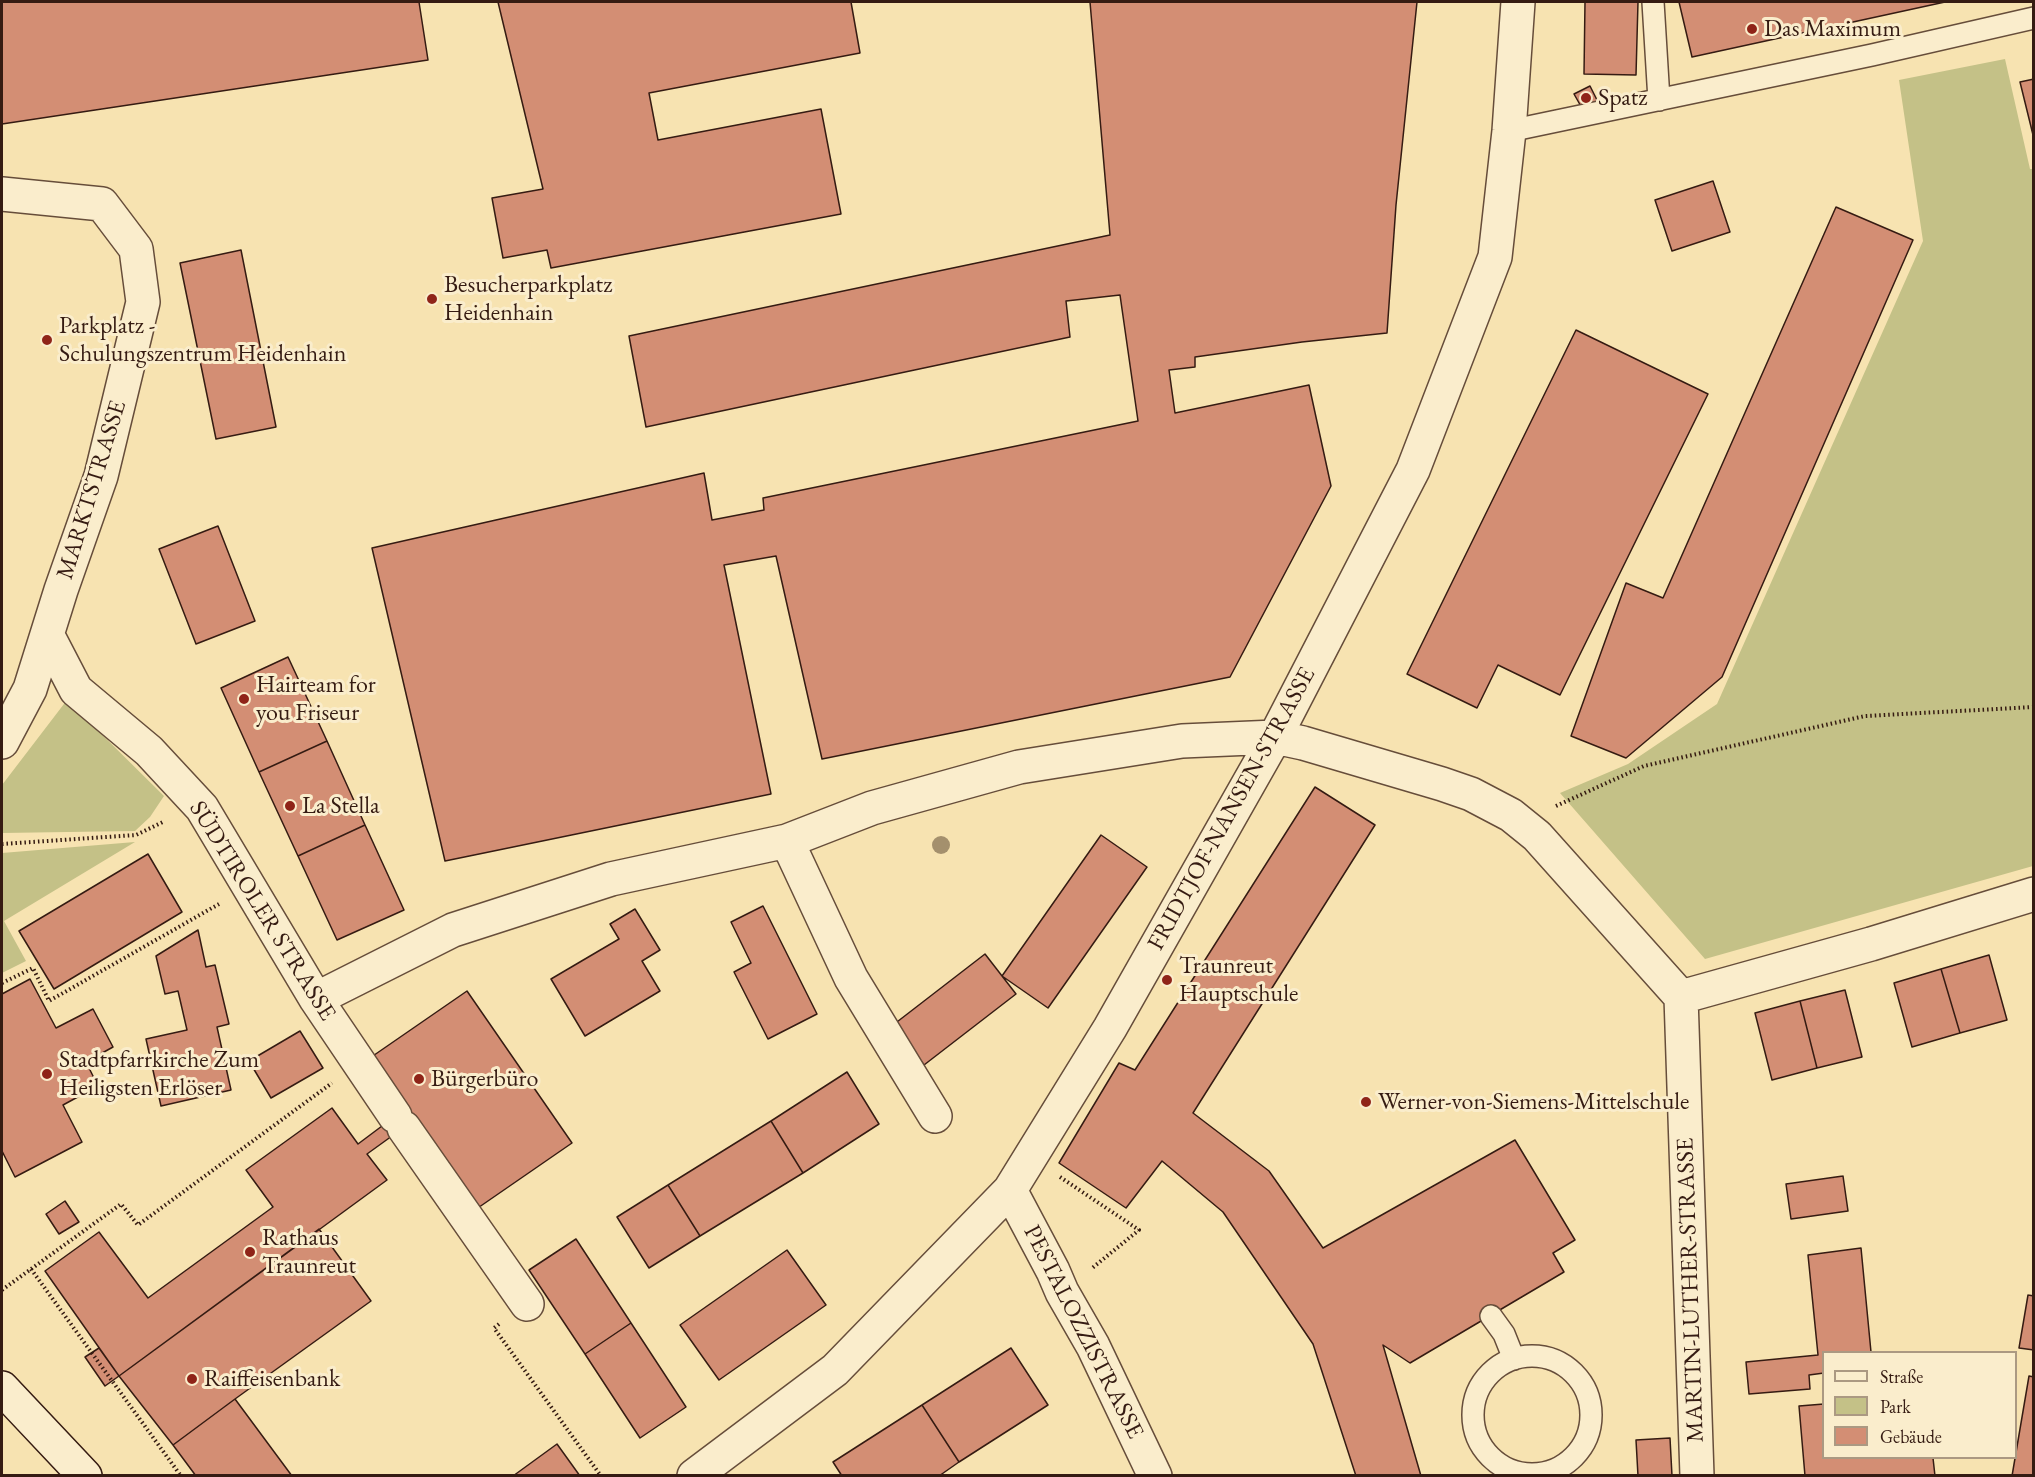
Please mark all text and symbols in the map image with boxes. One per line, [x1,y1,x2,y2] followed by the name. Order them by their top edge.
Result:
[1764,15,1901,43] place label: Das Maximum
[1745,22,1759,36] marker: Das Maximum
[1598,84,1647,112] place label: Spatz
[1579,91,1593,105] marker: Spatz
[444,271,612,327] place label: Besucherparkplatz Heidenhain
[425,292,439,306] marker: Besucherparkplatz Heidenhain
[59,312,346,368] place label: Parkplatz - Schulungszentrum Heidenhain
[40,333,54,347] marker: Parkplatz - Schulungszentrum Heidenhain
[51,397,133,583] street label: MARKTSTRASSE
[1142,662,1322,956] street label: FRIDTJOF-NANSEN-STRASSE
[256,671,376,727] place label: Hairteam for you Friseur
[237,692,251,706] marker: Hairteam for you Friseur
[302,792,380,820] place label: La Stella
[183,796,341,1026] street label: SÜDTIROLER STRASSE
[283,799,297,813] marker: La Stella
[1179,952,1298,1008] place label: Traunreut Hauptschule
[1160,973,1174,987] marker: Traunreut Hauptschule
[59,1046,259,1102] place label: Stadtpfarrkirche Zum Heiligsten Erlöser
[431,1065,538,1093] place label: Bürgerbüro
[40,1067,54,1081] marker: Stadtpfarrkirche Zum Heiligsten Erlöser
[412,1072,426,1086] marker: Bürgerbüro
[1378,1088,1689,1116] place label: Werner-von-Siemens-Mittelschule
[1359,1095,1373,1109] marker: Werner-von-Siemens-Mittelschule
[1671,1137,1711,1443] street label: MARTIN-LUTHER-STRASSE
[1017,1220,1149,1444] street label: PESTALOZZISTRASSE
[262,1224,356,1280] place label: Rathaus Traunreut
[243,1245,257,1259] marker: Rathaus Traunreut
[1822,1351,2017,1459] legend
[204,1365,340,1393] place label: Raiffeisenbank
[1880,1365,1923,1388] text: Straße
[185,1372,199,1386] marker: Raiffeisenbank
[1880,1395,1911,1418] text: Park
[1880,1425,1942,1448] text: Gebäude

